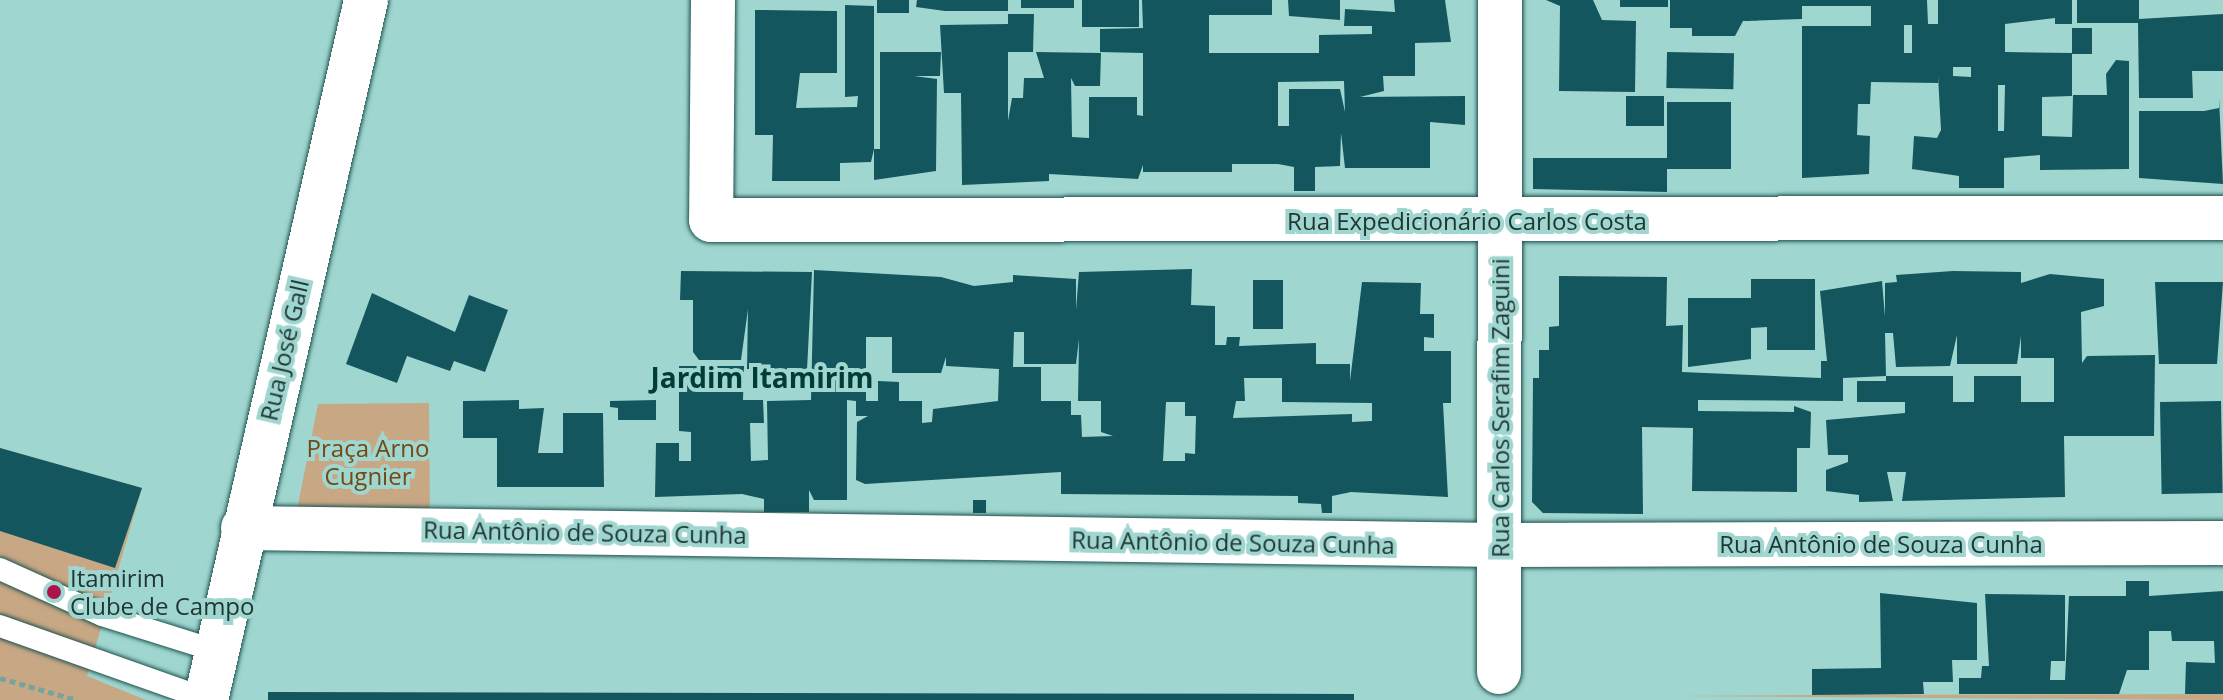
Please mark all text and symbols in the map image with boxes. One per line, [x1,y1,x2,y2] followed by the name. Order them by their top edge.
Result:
[1287,207,1647,235] street label: Rua Expedicionário Carlos Costa
[1486,258,1514,558] street label: Rua Carlos Serafim Zaguini
[254,277,314,423] street label: Rua José Gall
[650,360,874,394] district label: Jardim Itamirim
[307,434,429,490] park label: Praça Arno Cugnier
[423,515,747,549] street label: Rua Antônio de Souza Cunha
[1071,525,1395,559] street label: Rua Antônio de Souza Cunha
[1719,530,2043,558] street label: Rua Antônio de Souza Cunha
[70,564,254,620] place label: Itamirim Clube de Campo
[45,583,63,601] marker: Itamirim Clube de Campo

